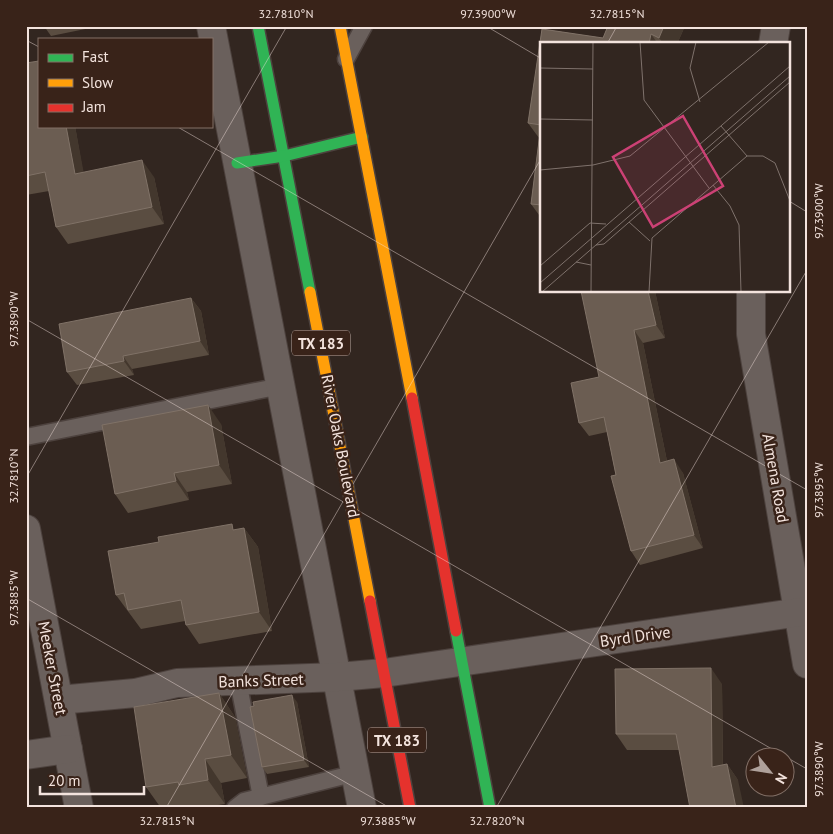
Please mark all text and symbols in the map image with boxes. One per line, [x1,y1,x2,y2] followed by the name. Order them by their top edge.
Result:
[259,6,313,21] text: 32.7810°N
[460,6,516,21] text: 97.3900°W
[590,6,644,21] text: 32.7815°N
[38,38,212,128] legend
[540,42,790,292] inset map
[82,47,109,66] text: Fast
[82,73,113,92] text: Slow
[81,97,106,116] text: Jam
[811,183,826,239] text: 97.3900°W
[6,291,21,347] text: 97.3890°W
[292,330,350,356] road number: TX 183
[317,373,365,519] street label: River Oaks Boulevard
[758,432,794,524] street label: Almena Road
[6,449,21,503] text: 32.7810°N
[811,462,826,518] text: 97.3895°W
[6,570,21,626] text: 97.3885°W
[34,620,72,717] street label: Meeker Street
[598,621,672,651] street label: Byrd Drive
[218,668,305,691] street label: Banks Street
[368,728,426,752] road number: TX 183
[811,741,826,797] text: 97.3890°W
[746,746,796,796] north arrow
[40,764,144,796] scale bar
[771,770,791,787] text: N
[48,771,81,790] text: 20 m
[140,813,194,828] text: 32.7815°N
[360,813,416,828] text: 97.3885°W
[470,813,524,828] text: 32.7820°N

